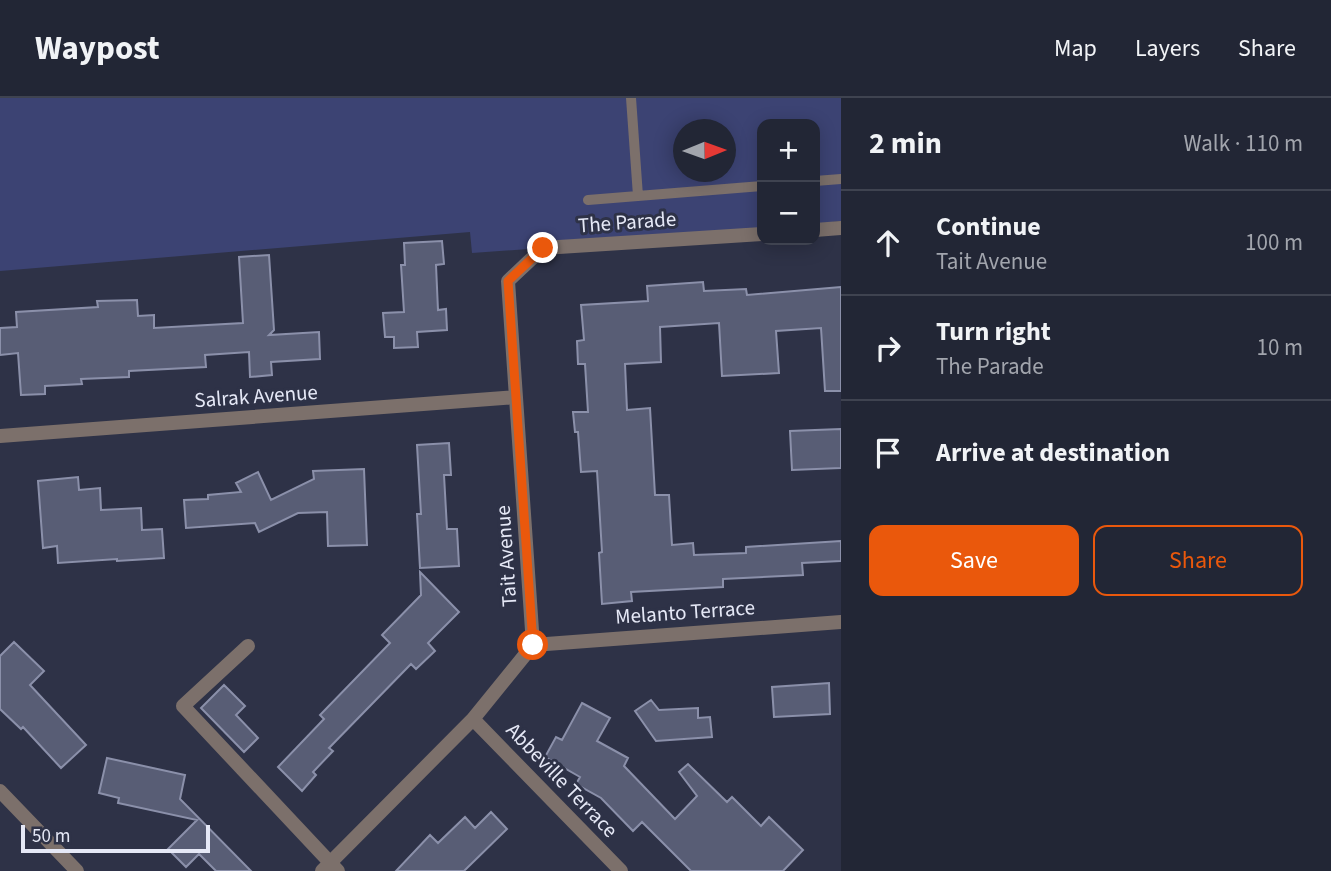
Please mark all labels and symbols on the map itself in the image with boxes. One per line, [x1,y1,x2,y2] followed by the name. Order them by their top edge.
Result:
[673,119,736,182] north arrow
[577,204,677,240] street label: The Parade
[527,232,558,263] route end
[193,377,319,415] street label: Salrak Avenue
[487,504,525,608] street label: Tait Avenue
[614,592,756,632] street label: Melanto Terrace
[517,629,548,660] route start
[499,716,625,844] street label: Abbeville Terrace
[21,822,210,854] scale bar

